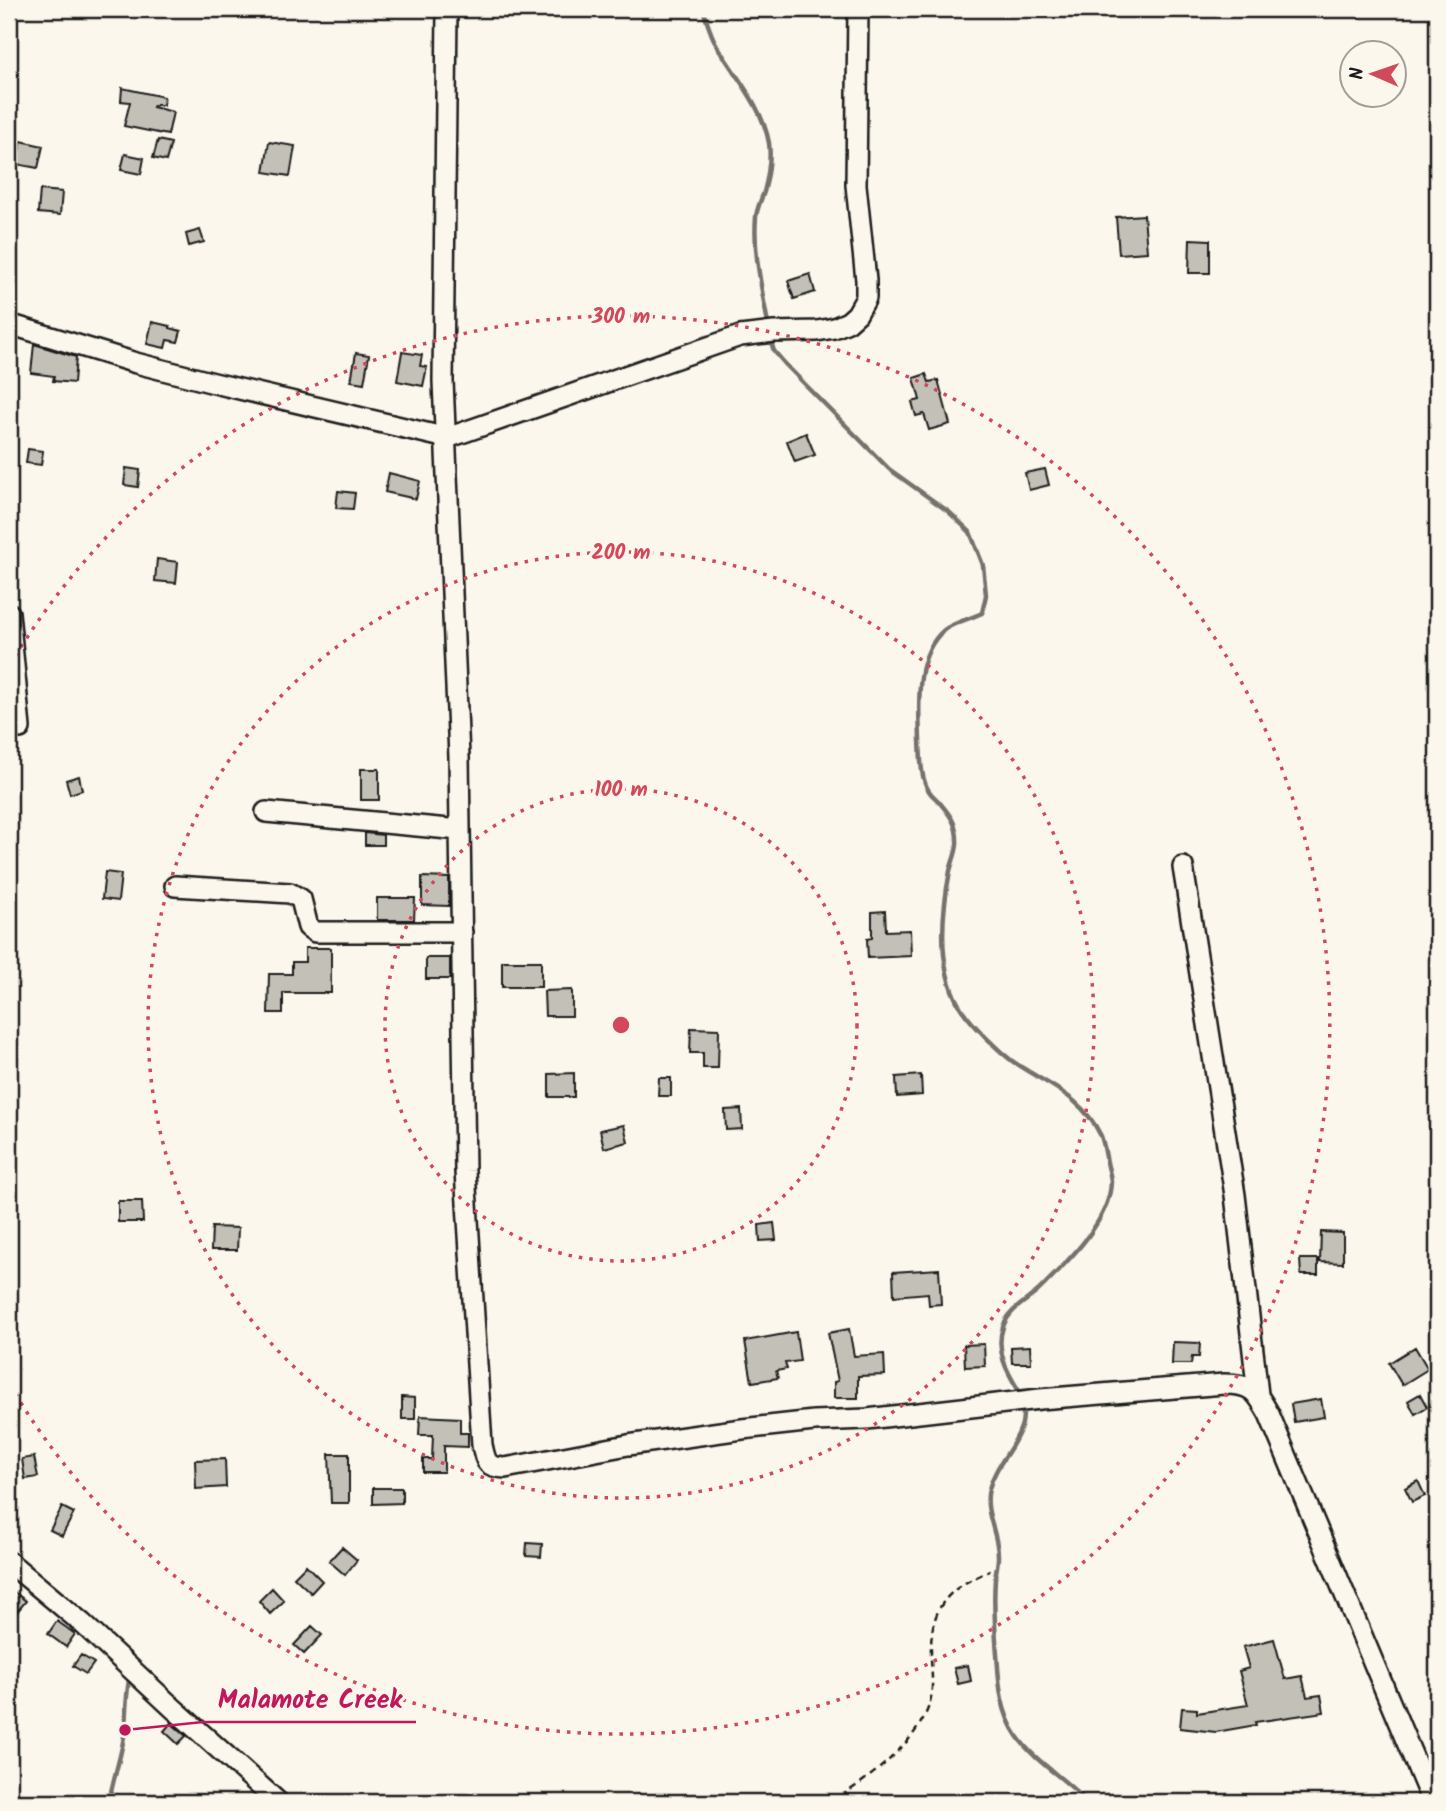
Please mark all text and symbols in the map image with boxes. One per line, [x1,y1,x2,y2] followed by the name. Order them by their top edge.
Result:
[1338,38,1408,108] north arrow
[1343,67,1373,80] text: N
[591,301,650,334] text: 300 m
[591,537,651,570] text: 200 m
[594,774,648,807] text: 100 m
[609,1013,633,1037] centre of rings
[203,1675,416,1722] callout: Malamote Creek
[218,1680,403,1722] text: Malamote Creek

